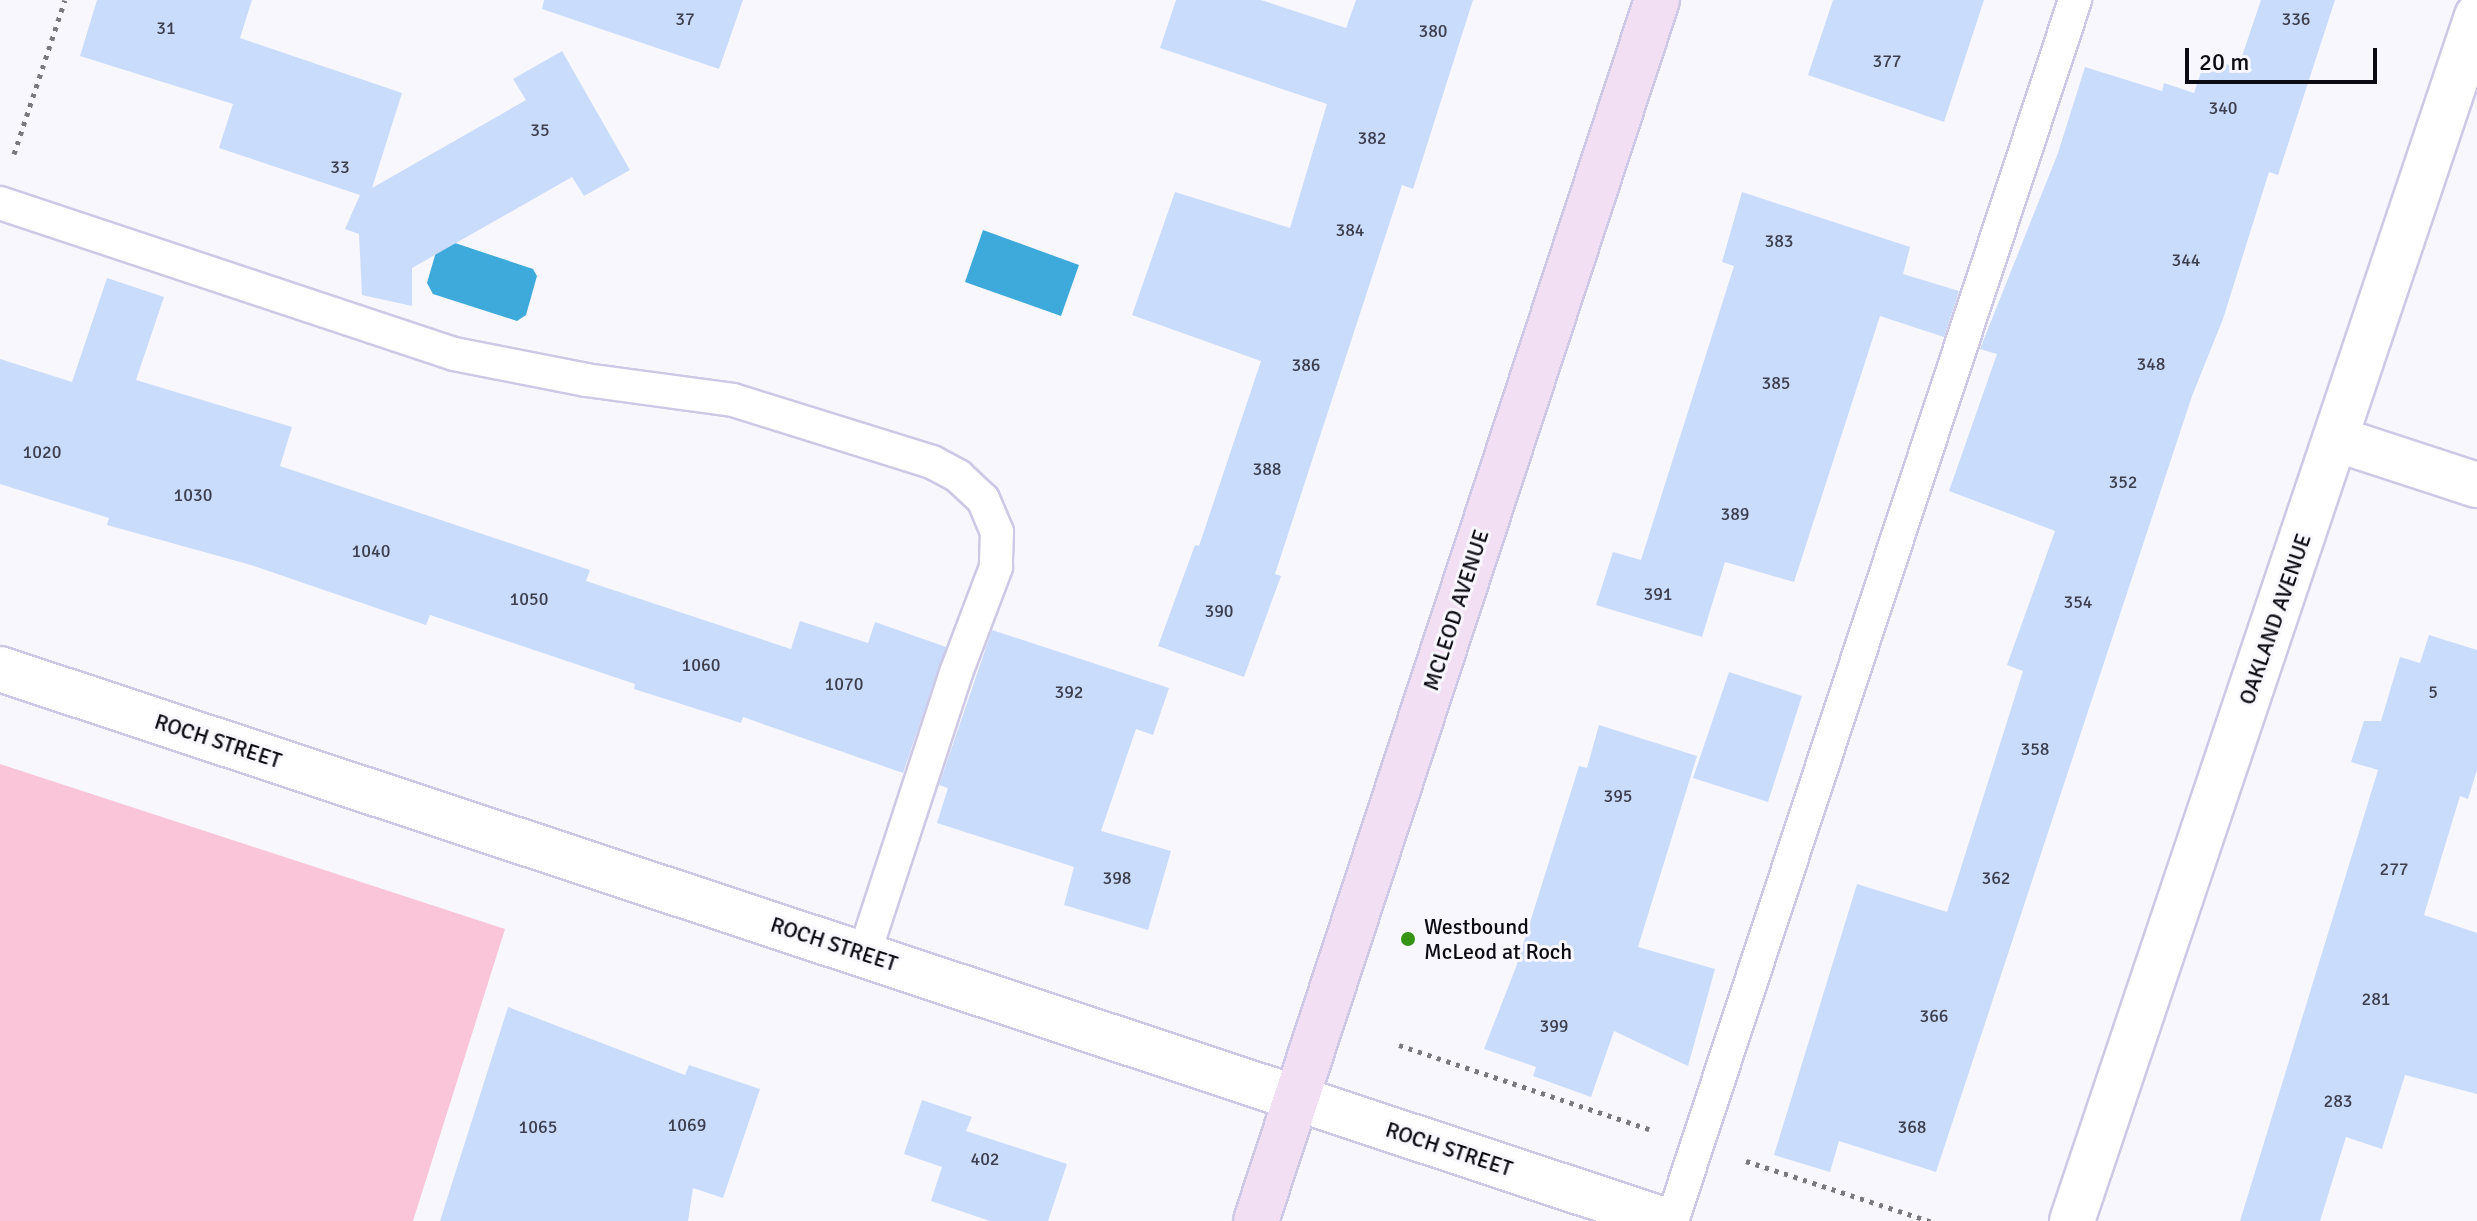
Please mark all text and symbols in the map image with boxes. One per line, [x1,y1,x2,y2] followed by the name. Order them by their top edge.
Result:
[675,8,695,30] house number: 37
[2281,8,2311,30] house number: 336
[156,17,176,39] house number: 31
[1418,20,1448,42] house number: 380
[2189,32,2381,82] scale bar
[2199,47,2249,77] text: 20 m
[1872,50,1902,72] house number: 377
[2208,97,2238,119] house number: 340
[530,119,550,141] house number: 35
[1357,127,1387,149] house number: 382
[330,156,350,178] house number: 33
[1335,219,1365,241] house number: 384
[1764,230,1794,252] house number: 383
[2171,249,2201,271] house number: 344
[2136,353,2166,375] house number: 348
[1291,354,1321,376] house number: 386
[1761,372,1791,394] house number: 385
[23,441,61,463] house number: 1020
[1252,458,1282,480] house number: 388
[2108,471,2138,493] house number: 352
[174,484,212,506] house number: 1030
[1720,503,1750,525] house number: 389
[1418,526,1494,694] street label: MCLEOD AVENUE
[2233,530,2317,708] street label: OAKLAND AVENUE
[352,540,390,562] house number: 1040
[1643,583,1673,605] house number: 391
[510,588,548,610] house number: 1050
[2063,591,2093,613] house number: 354
[1204,600,1234,622] house number: 390
[682,654,720,676] house number: 1060
[825,673,863,695] house number: 1070
[1054,681,1084,703] house number: 392
[2428,681,2438,703] house number: 5
[151,708,285,774] street label: ROCH STREET
[2020,738,2050,760] house number: 358
[1603,785,1633,807] house number: 395
[2379,858,2409,880] house number: 277
[1102,867,1132,889] house number: 398
[1981,867,2011,889] house number: 362
[767,911,901,977] street label: ROCH STREET
[1424,913,1572,964] place label: Westbound McLeod at Roch
[1399,930,1417,948] marker: Westbound McLeod at Roch
[2361,988,2391,1010] house number: 281
[1919,1005,1949,1027] house number: 366
[1539,1015,1569,1037] house number: 399
[2323,1090,2353,1112] house number: 283
[668,1114,706,1136] house number: 1069
[519,1116,557,1138] house number: 1065
[1382,1116,1516,1182] street label: ROCH STREET
[1897,1116,1927,1138] house number: 368
[970,1148,1000,1170] house number: 402

